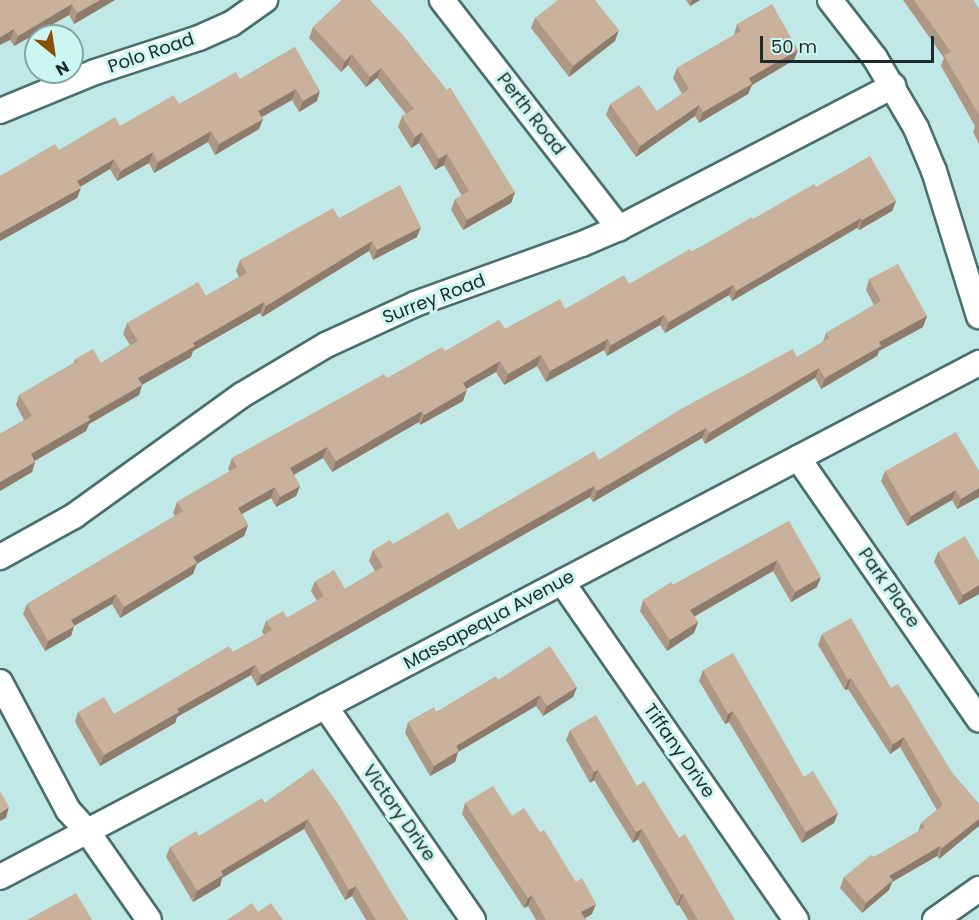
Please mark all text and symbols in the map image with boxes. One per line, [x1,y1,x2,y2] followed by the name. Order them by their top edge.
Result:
[24,24,84,84] north arrow
[763,24,937,62] scale bar
[105,28,197,78] street label: Polo Road
[771,34,817,59] text: 50 m
[51,55,73,81] text: N
[492,69,570,159] street label: Perth Road
[380,269,488,329] street label: Surrey Road
[854,544,924,632] street label: Park Place
[400,566,578,674] street label: Massapequa Avenue
[639,700,719,802] street label: Tiffany Drive
[358,761,440,865] street label: Victory Drive

